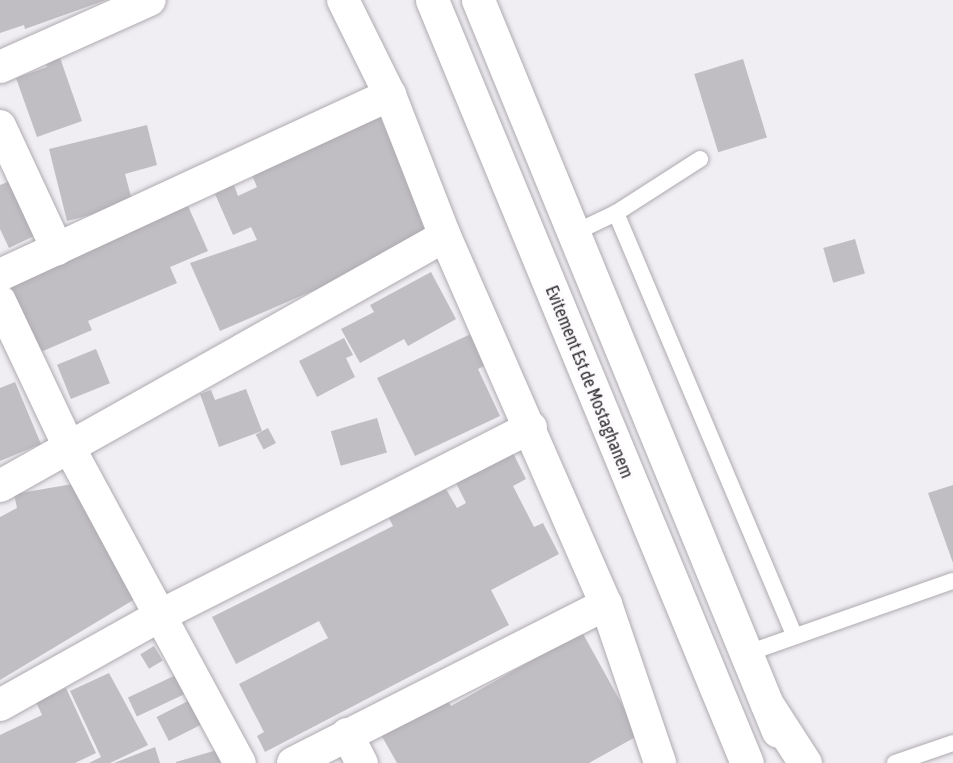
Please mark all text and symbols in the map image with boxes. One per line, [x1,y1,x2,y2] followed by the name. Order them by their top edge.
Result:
[540,283,638,481] street label: Evitement Est de Mostaghanem

